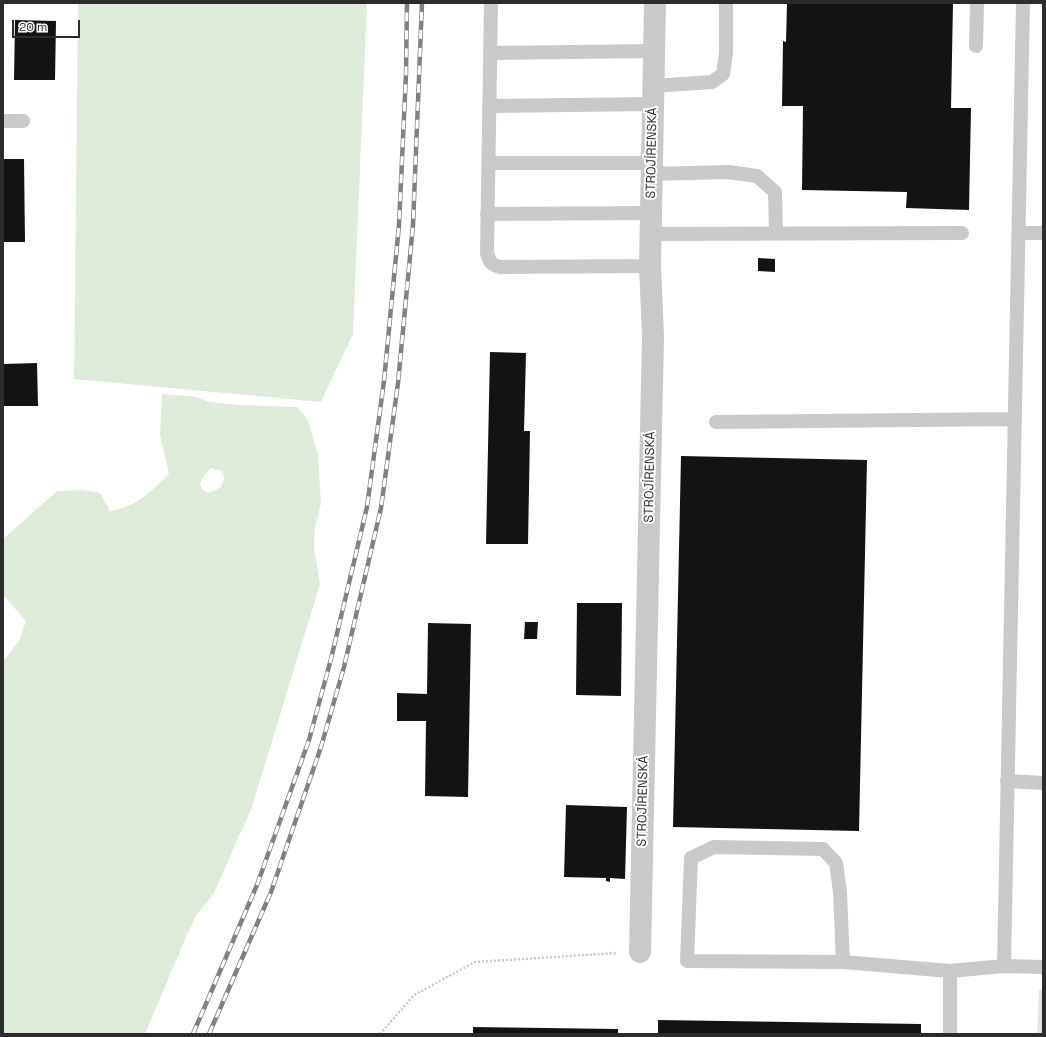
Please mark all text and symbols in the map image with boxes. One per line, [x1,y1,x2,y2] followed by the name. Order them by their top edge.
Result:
[14,12,82,38] scale bar
[19,19,47,35] text: 20 m
[643,107,661,199] street label: STROJÍRENSKÁ
[641,431,659,523] street label: STROJÍRENSKÁ
[634,755,652,847] street label: STROJÍRENSKÁ

